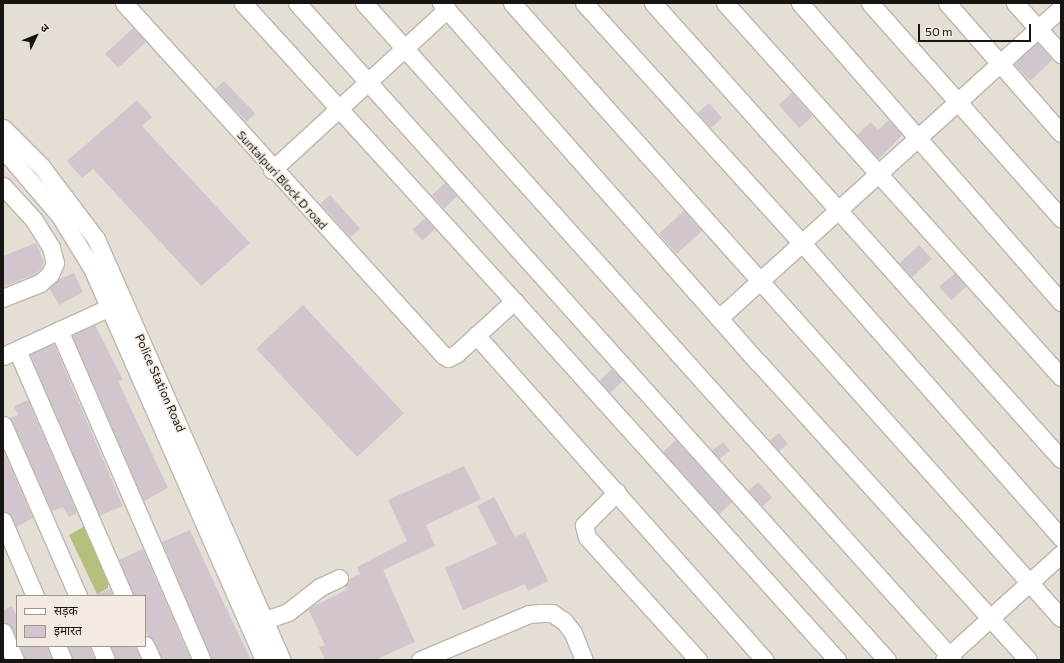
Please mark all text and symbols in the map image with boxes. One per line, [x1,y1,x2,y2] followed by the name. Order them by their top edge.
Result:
[16,16,56,56] north arrow
[920,16,1033,42] scale bar
[38,21,52,34] text: उ
[925,24,953,38] text: 50 m
[234,128,330,232] street label: Suntalpuri Block D road
[132,332,188,434] street label: Police Station Road
[16,595,146,647] legend
[54,603,78,617] text: सड़क
[54,623,82,637] text: इमारत

